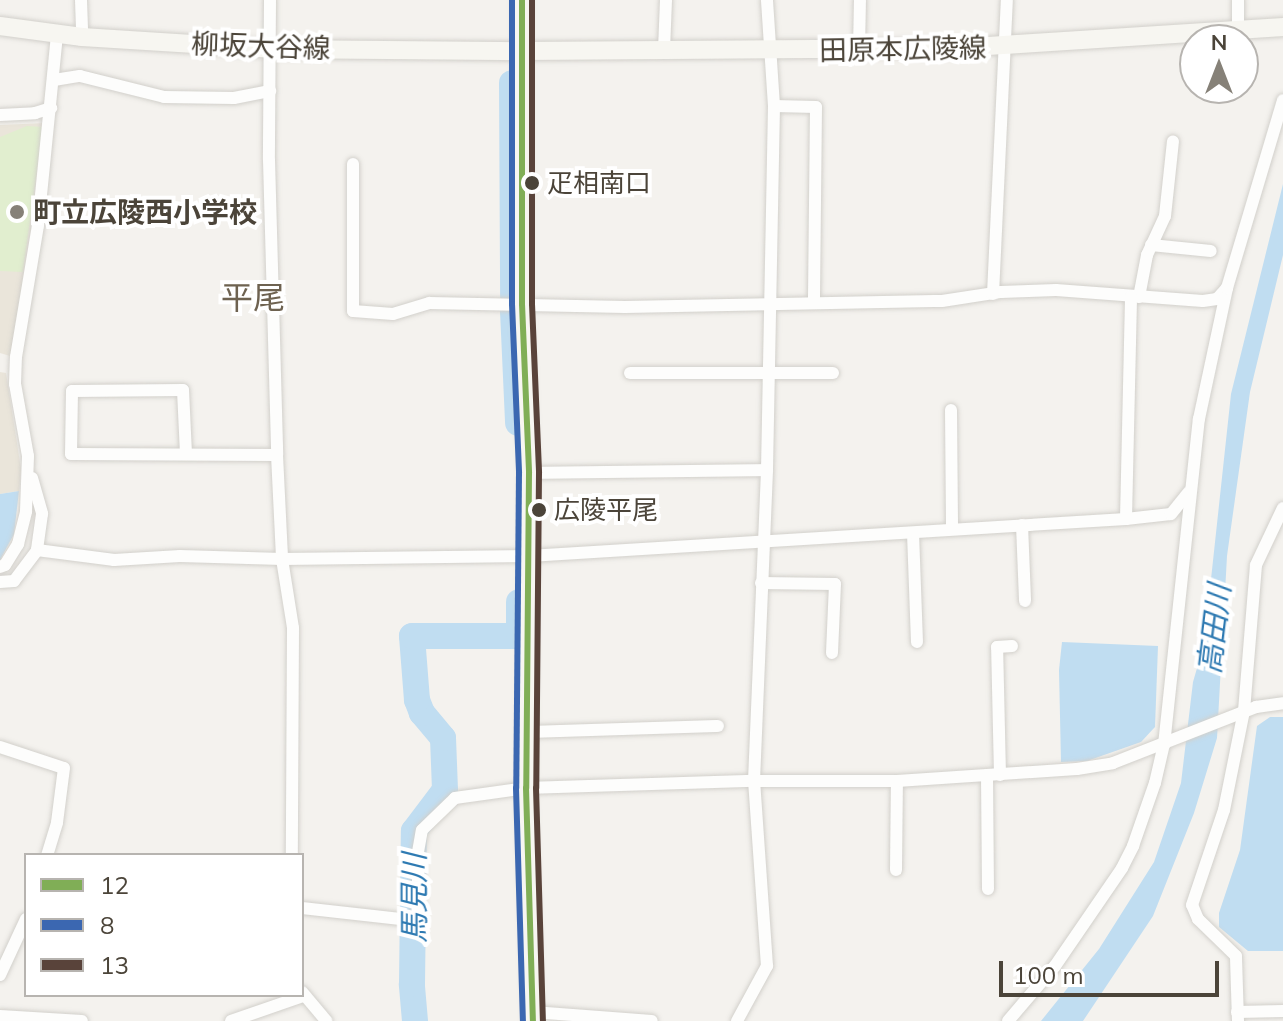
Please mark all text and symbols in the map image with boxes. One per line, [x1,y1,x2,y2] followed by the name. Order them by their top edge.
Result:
[1179,24,1259,104] north arrow
[190,27,332,65] street label: 柳坂大谷線
[1211,28,1227,56] text: N
[819,31,987,67] street label: 田原本広陵線
[547,167,651,199] place label: 疋相南口
[524,175,540,191] marker: 疋相南口
[33,195,257,229] place label: 町立広陵西小学校
[8,203,26,221] marker: 町立広陵西小学校
[221,278,285,316] district label: 平尾
[554,494,658,526] place label: 広陵平尾
[531,502,547,518] marker: 広陵平尾
[1191,582,1237,676] water label: 高田川
[24,853,304,997] legend
[396,853,432,943] water label: 馬見川
[100,870,129,900] text: 12
[100,910,114,940] text: 8
[1003,945,1223,995] scale bar
[100,950,129,980] text: 13
[1013,960,1084,990] text: 100 m

